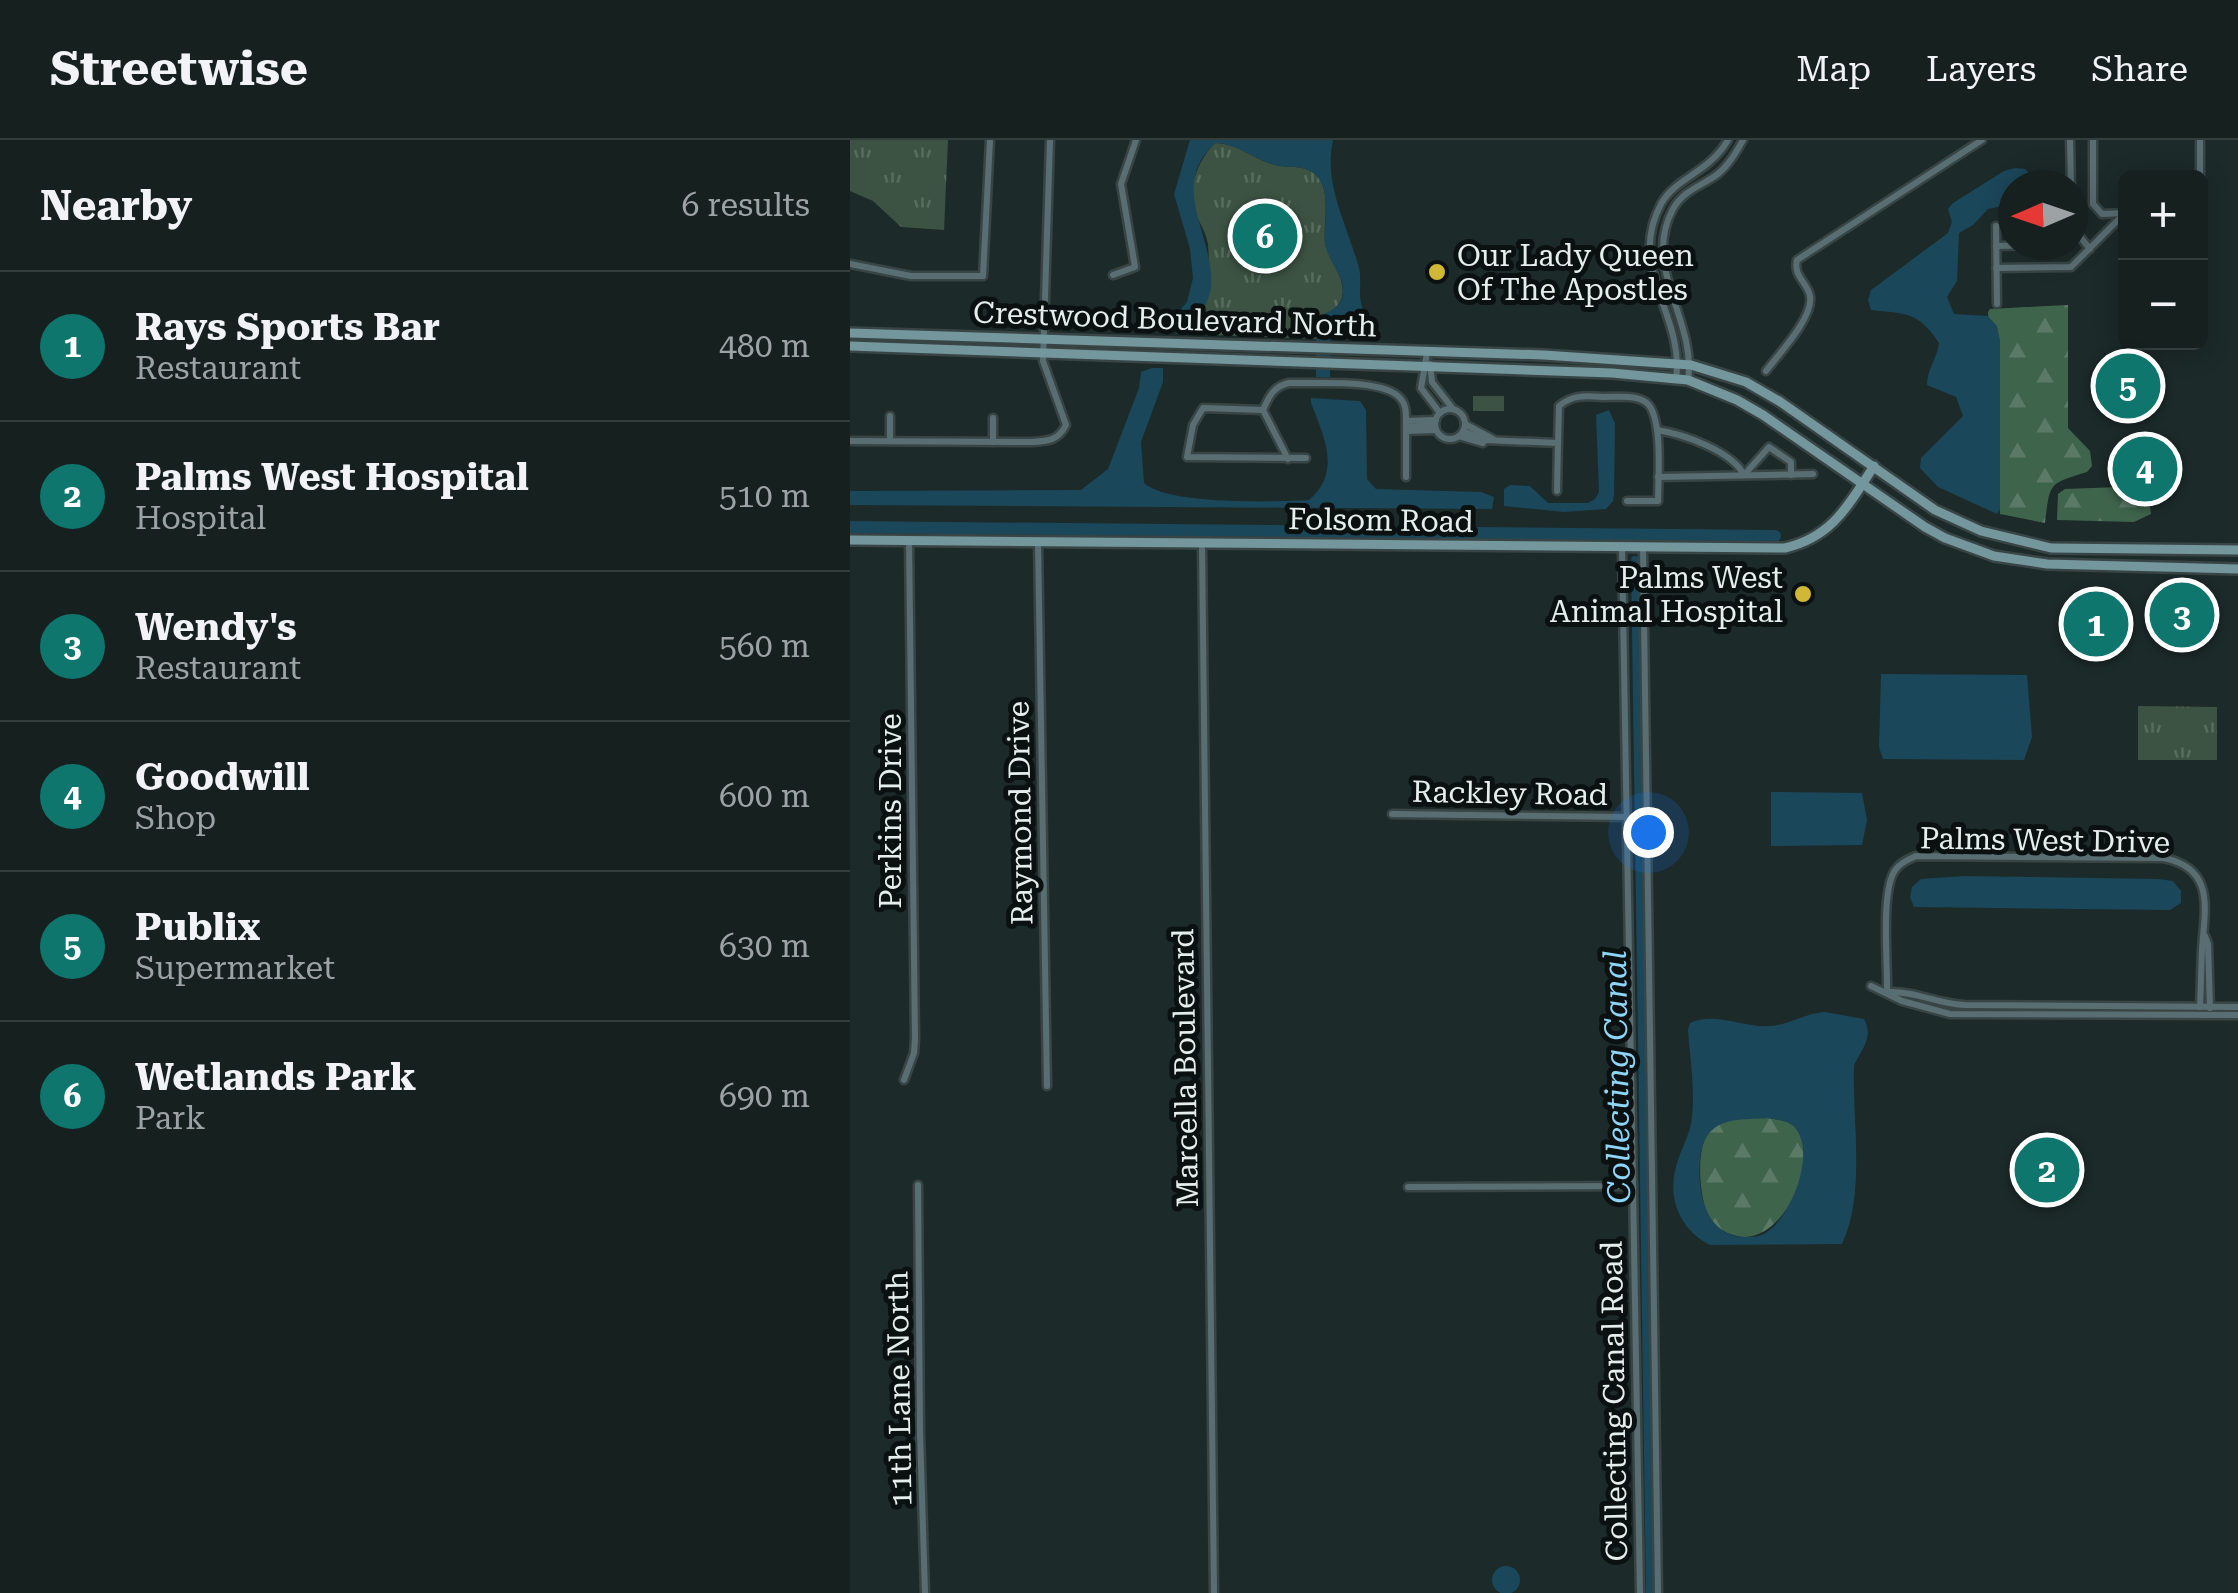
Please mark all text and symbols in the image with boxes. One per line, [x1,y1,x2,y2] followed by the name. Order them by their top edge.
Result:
[50,41,308,97] text: Streetwise
[1796,49,1871,90] text: Map
[1926,49,2036,90] text: Layers
[2091,49,2188,90] text: Share
[1998,170,2088,260] north arrow
[2118,170,2208,350] map controls
[2118,170,2208,260] button: +
[40,181,192,230] text: Nearby
[682,186,810,224] text: 6 results
[1232,198,1298,274] pin: 6
[1457,238,1694,307] place label: Our Lady Queen Of The Apostles
[2118,260,2208,350] button: −
[1426,261,1448,283] marker: Our Lady Queen Of The Apostles
[973,294,1377,344] street label: Crestwood Boulevard North
[135,305,440,349] text: Rays Sports Bar
[64,327,81,365] text: 1
[719,327,810,365] text: 480 m
[2096,348,2160,424] pin: 5
[135,349,301,387] text: Restaurant
[2112,432,2178,506] pin: 4
[135,455,529,499] text: Palms West Hospital
[64,477,81,515] text: 2
[719,477,810,515] text: 510 m
[135,499,266,537] text: Hospital
[1288,501,1474,539] street label: Folsom Road
[1550,560,1783,629] place label: Palms West Animal Hospital
[2150,578,2214,652] pin: 3
[1792,583,1814,605] marker: Palms West Animal Hospital
[2064,586,2128,662] pin: 1
[135,605,297,649] text: Wendy's
[64,627,81,665] text: 3
[719,627,810,665] text: 560 m
[135,649,301,687] text: Restaurant
[1001,701,1039,925] street label: Raymond Drive
[873,713,908,909] street label: Perkins Drive
[135,755,310,799] text: Goodwill
[1412,774,1608,812] street label: Rackley Road
[64,777,81,815] text: 4
[719,777,810,815] text: 600 m
[135,799,216,837] text: Shop
[1623,807,1674,858] your location
[1920,820,2170,860] street label: Palms West Drive
[135,905,260,949] text: Publix
[64,927,81,965] text: 5
[719,927,810,965] text: 630 m
[1165,928,1205,1208] street label: Marcella Boulevard
[135,949,335,987] text: Supermarket
[1596,950,1638,1204] water label: Collecting Canal
[135,1055,416,1099] text: Wetlands Park
[64,1077,81,1115] text: 6
[719,1077,810,1115] text: 690 m
[135,1099,206,1137] text: Park
[2014,1132,2080,1208] pin: 2
[1594,1240,1634,1562] street label: Collecting Canal Road
[879,1271,919,1507] street label: 11th Lane North

